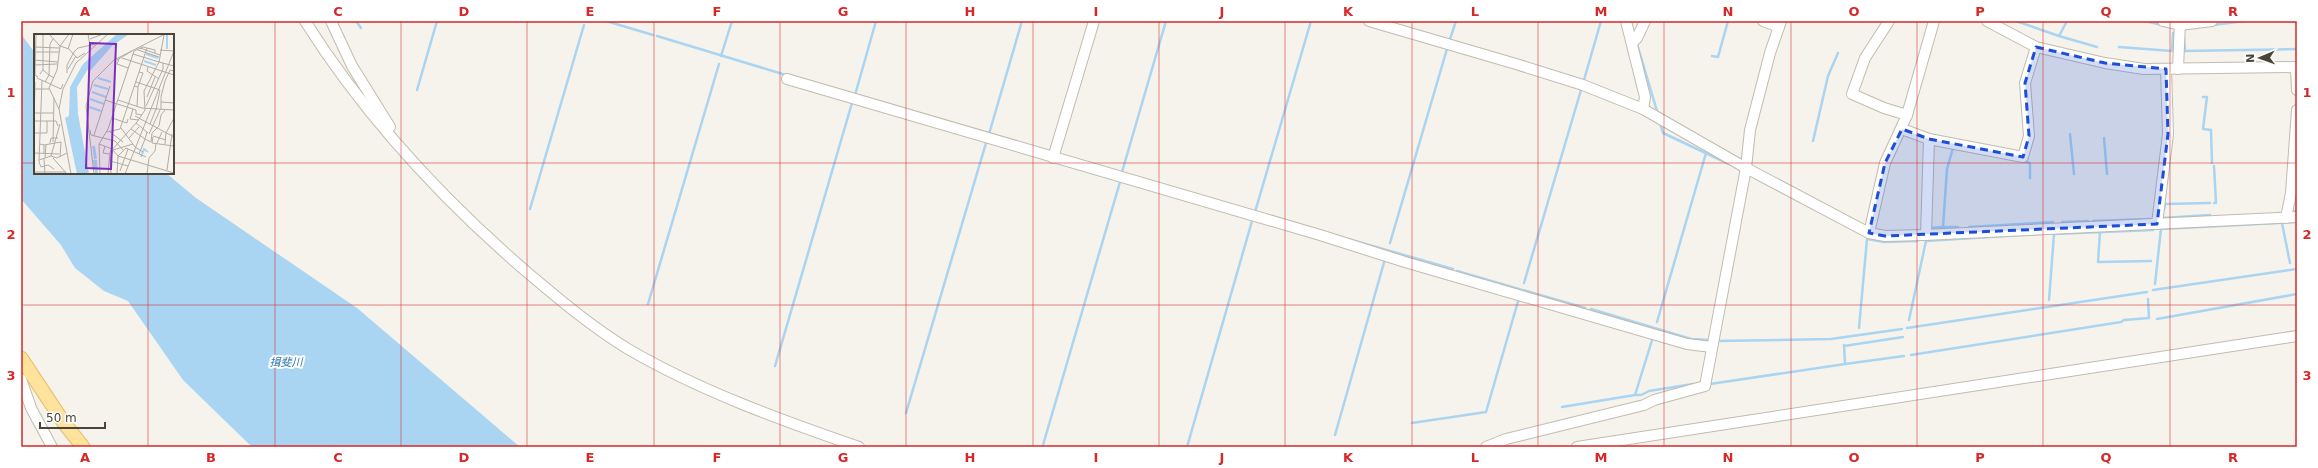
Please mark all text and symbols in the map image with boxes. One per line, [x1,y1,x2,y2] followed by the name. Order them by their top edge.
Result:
[80,4,90,19] text: A
[206,4,216,19] text: B
[333,4,343,19] text: C
[459,4,470,19] text: D
[586,4,594,19] text: E
[713,4,721,19] text: F
[838,4,848,19] text: G
[965,4,975,19] text: H
[1094,4,1098,19] text: I
[1219,4,1224,19] text: J
[1343,4,1354,19] text: K
[1471,4,1479,19] text: L
[1595,4,1607,19] text: M
[1723,4,1733,19] text: N
[1848,4,1860,19] text: O
[1975,4,1985,19] text: P
[2100,4,2112,19] text: Q
[2228,4,2238,19] text: R
[34,34,174,174] inset map
[2240,38,2280,78] north arrow
[2244,53,2257,63] text: N
[6,85,16,100] text: 1
[2302,85,2312,100] text: 1
[6,227,16,242] text: 2
[2302,227,2312,242] text: 2
[270,356,303,369] water label: 揖斐川
[6,368,16,383] text: 3
[2302,368,2312,383] text: 3
[40,404,105,430] scale bar
[46,411,77,425] text: 50 m
[80,450,90,465] text: A
[206,450,216,465] text: B
[333,450,343,465] text: C
[459,450,470,465] text: D
[586,450,594,465] text: E
[713,450,721,465] text: F
[838,450,848,465] text: G
[965,450,975,465] text: H
[1094,450,1098,465] text: I
[1219,450,1224,465] text: J
[1343,450,1354,465] text: K
[1471,450,1479,465] text: L
[1595,450,1607,465] text: M
[1723,450,1733,465] text: N
[1848,450,1860,465] text: O
[1975,450,1985,465] text: P
[2100,450,2112,465] text: Q
[2228,450,2238,465] text: R

